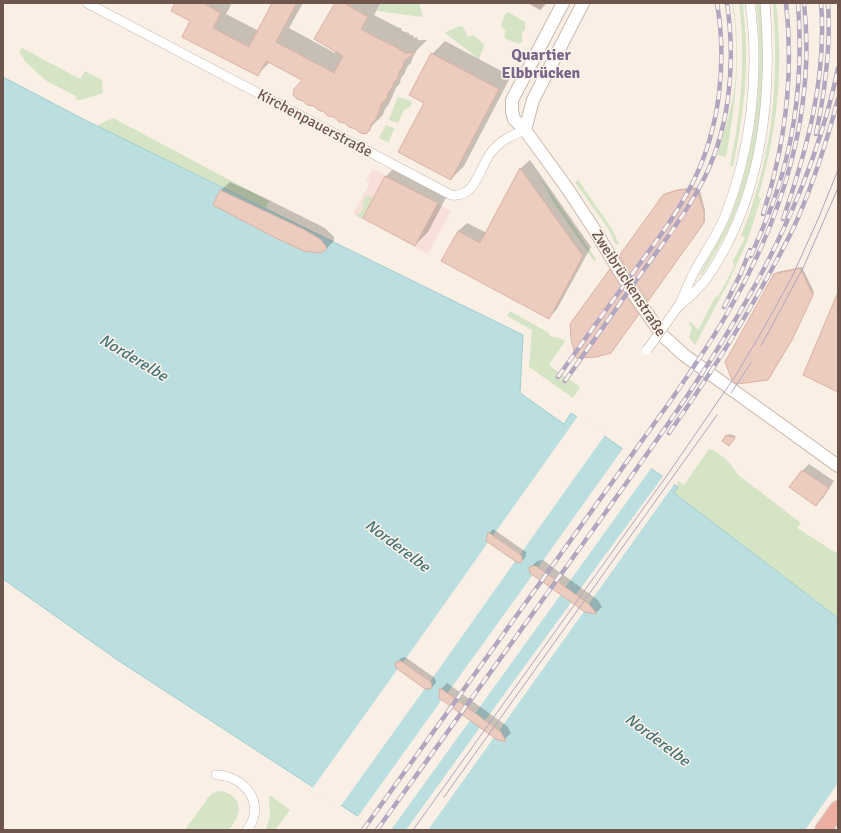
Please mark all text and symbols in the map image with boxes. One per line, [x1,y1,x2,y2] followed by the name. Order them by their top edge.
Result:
[502,45,581,83] district label: Quartier Elbbrücken
[254,85,376,161] street label: Kirchenpauerstraße
[588,226,670,340] street label: Zweibrückenstraße
[96,330,172,387] water label: Norderelbe
[361,515,435,577] water label: Norderelbe
[621,709,695,771] water label: Norderelbe

